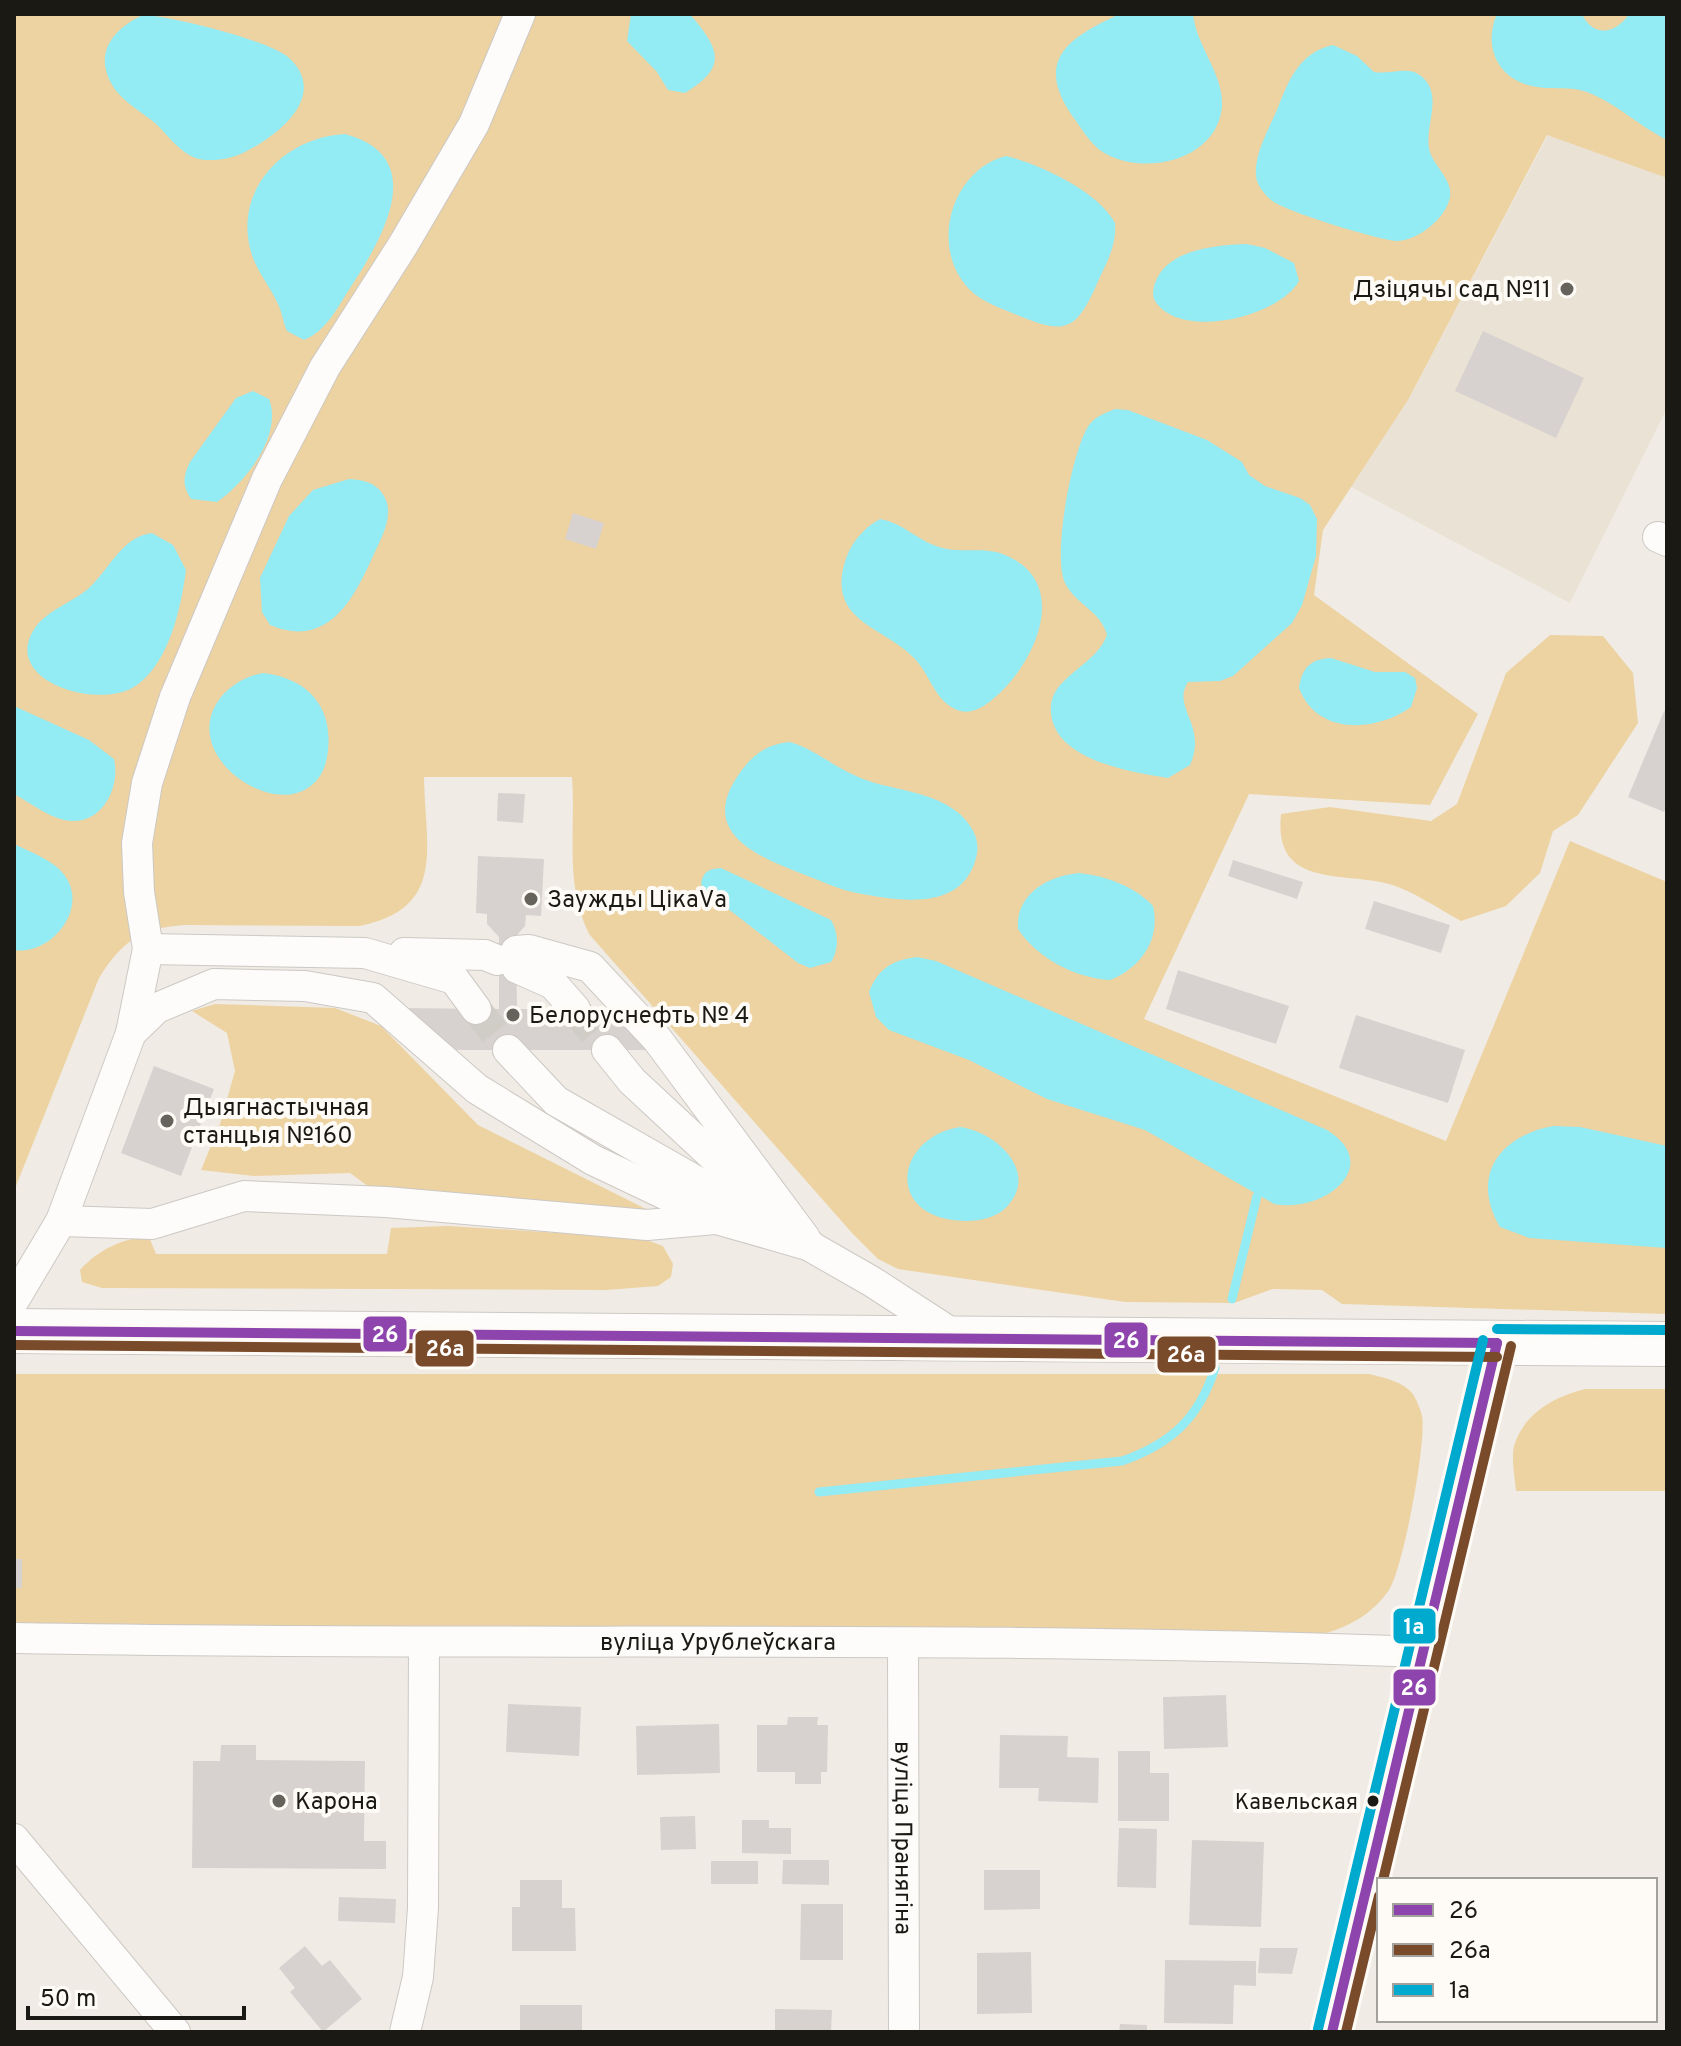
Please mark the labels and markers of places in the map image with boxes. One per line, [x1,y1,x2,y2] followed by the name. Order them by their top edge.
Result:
[1353,276,1551,306] place label: Дзіцячы сад №11
[1558,280,1576,298] marker: Дзіцячы сад №11
[547,886,727,916] place label: Заужды ЦікаVа
[522,890,540,908] marker: Заужды ЦікаVа
[529,1002,749,1032] place label: Белоруснефть № 4
[504,1006,522,1024] marker: Белоруснефть № 4
[183,1094,369,1152] place label: Дыягнастычная станцыя №160
[158,1112,176,1130] marker: Дыягнастычная станцыя №160
[295,1788,378,1818] place label: Карона
[1235,1790,1358,1817] place label: Кавельская
[270,1792,288,1810] marker: Карона
[1365,1793,1381,1809] marker: Кавельская

